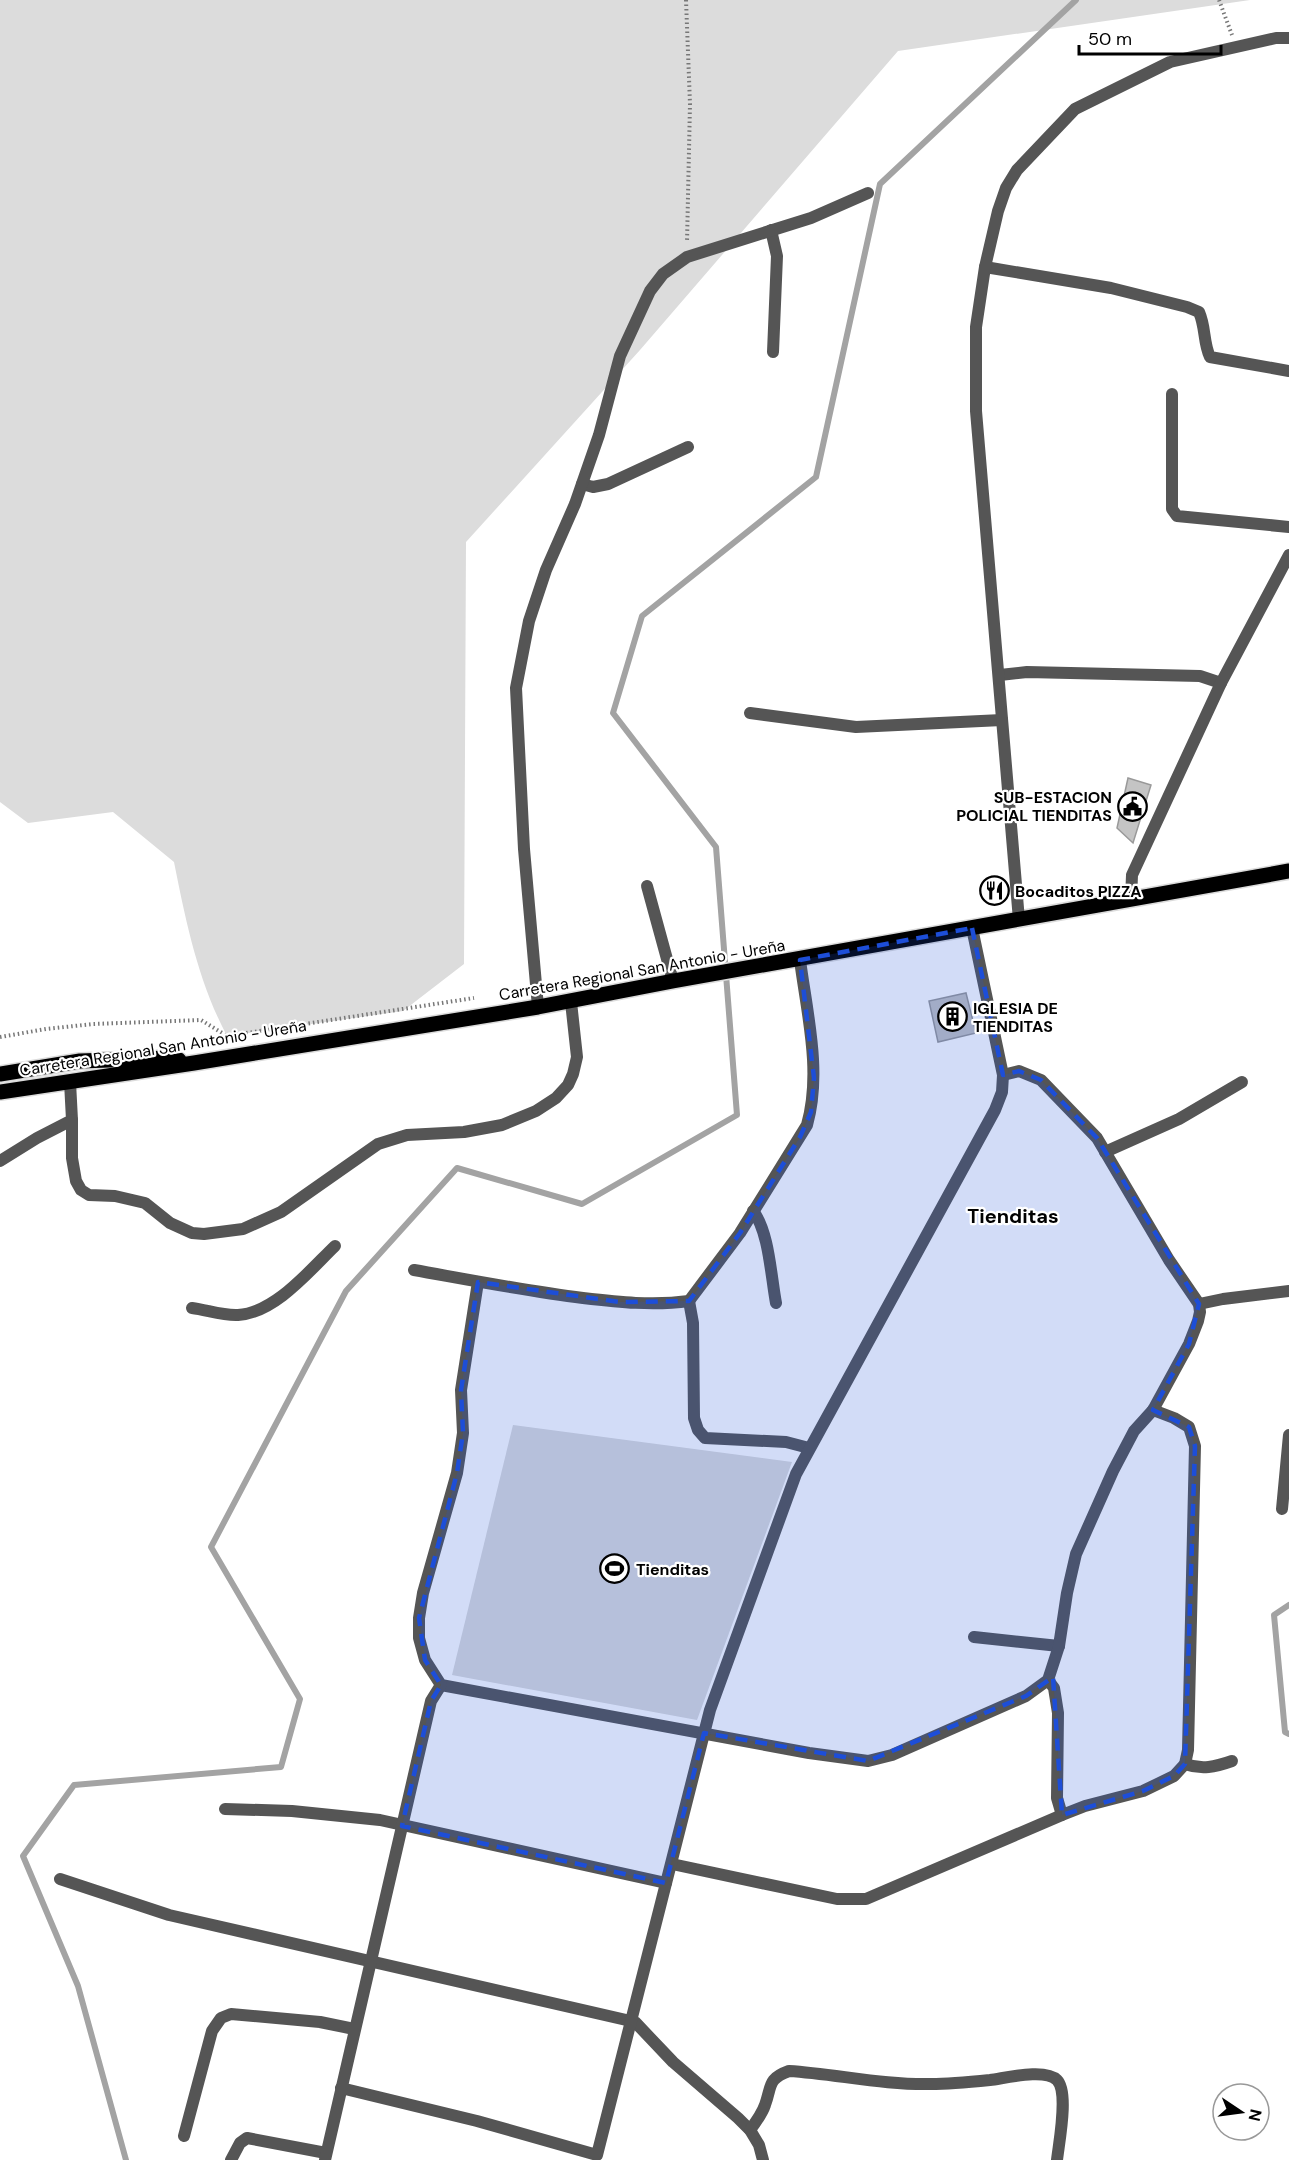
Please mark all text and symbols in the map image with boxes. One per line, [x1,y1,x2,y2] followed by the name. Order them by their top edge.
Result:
[1079,18,1222,56] scale bar
[1088,27,1132,51] text: 50 m
[956,787,1112,826] place label: SUB-ESTACION POLICIAL TIENDITAS
[1117,790,1149,822] public building icon: SUB-ESTACION POLICIAL TIENDITAS
[978,875,1010,907] restaurant icon: Bocaditos PIZZA
[1015,881,1142,902] place label: Bocaditos PIZZA
[497,934,787,1006] street label: Carretera Regional San Antonio - Ureña
[973,998,1058,1037] place label: IGLESIA DE TIENDITAS
[936,1001,968,1033] building icon: IGLESIA DE TIENDITAS
[18,1015,308,1081] street label: Carretera Regional San Antonio - Ureña
[967,1203,1059,1229] district label: Tienditas
[599,1553,631,1585] sports icon: Tienditas
[636,1559,709,1580] place label: Tienditas
[1211,2082,1271,2142] north arrow
[1244,2107,1267,2123] text: N

